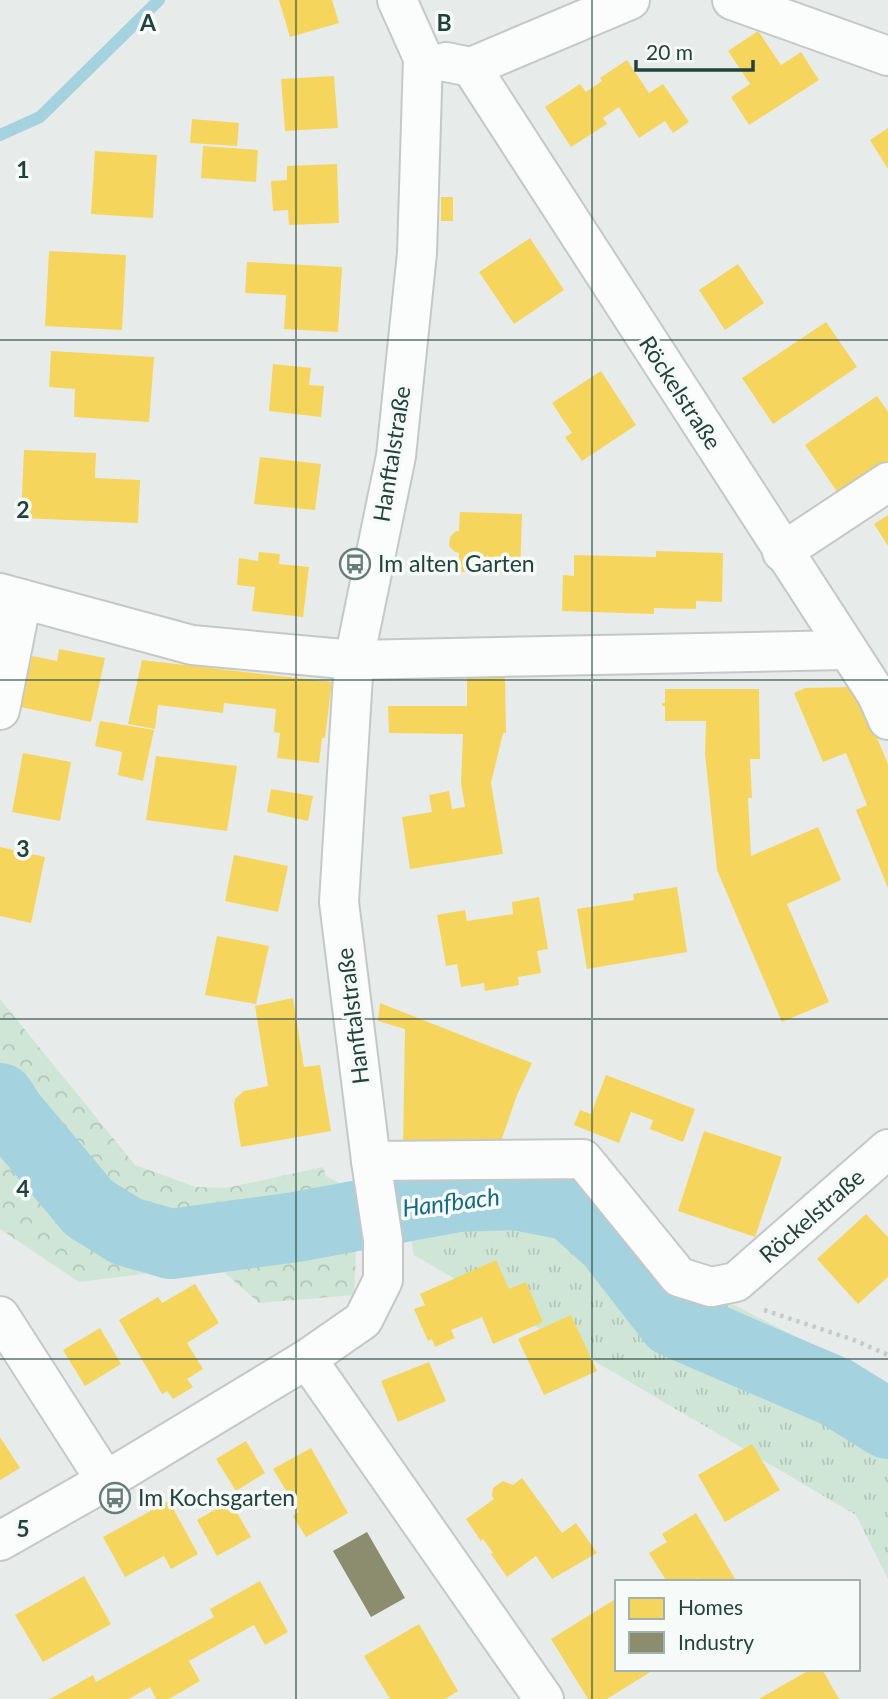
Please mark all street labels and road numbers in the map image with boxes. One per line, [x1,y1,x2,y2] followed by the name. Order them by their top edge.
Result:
[634,330,728,454] street label: Röckelstraße
[366,384,416,524] street label: Hanftalstraße
[330,946,374,1086] street label: Hanftalstraße
[753,1162,869,1268] street label: Röckelstraße

